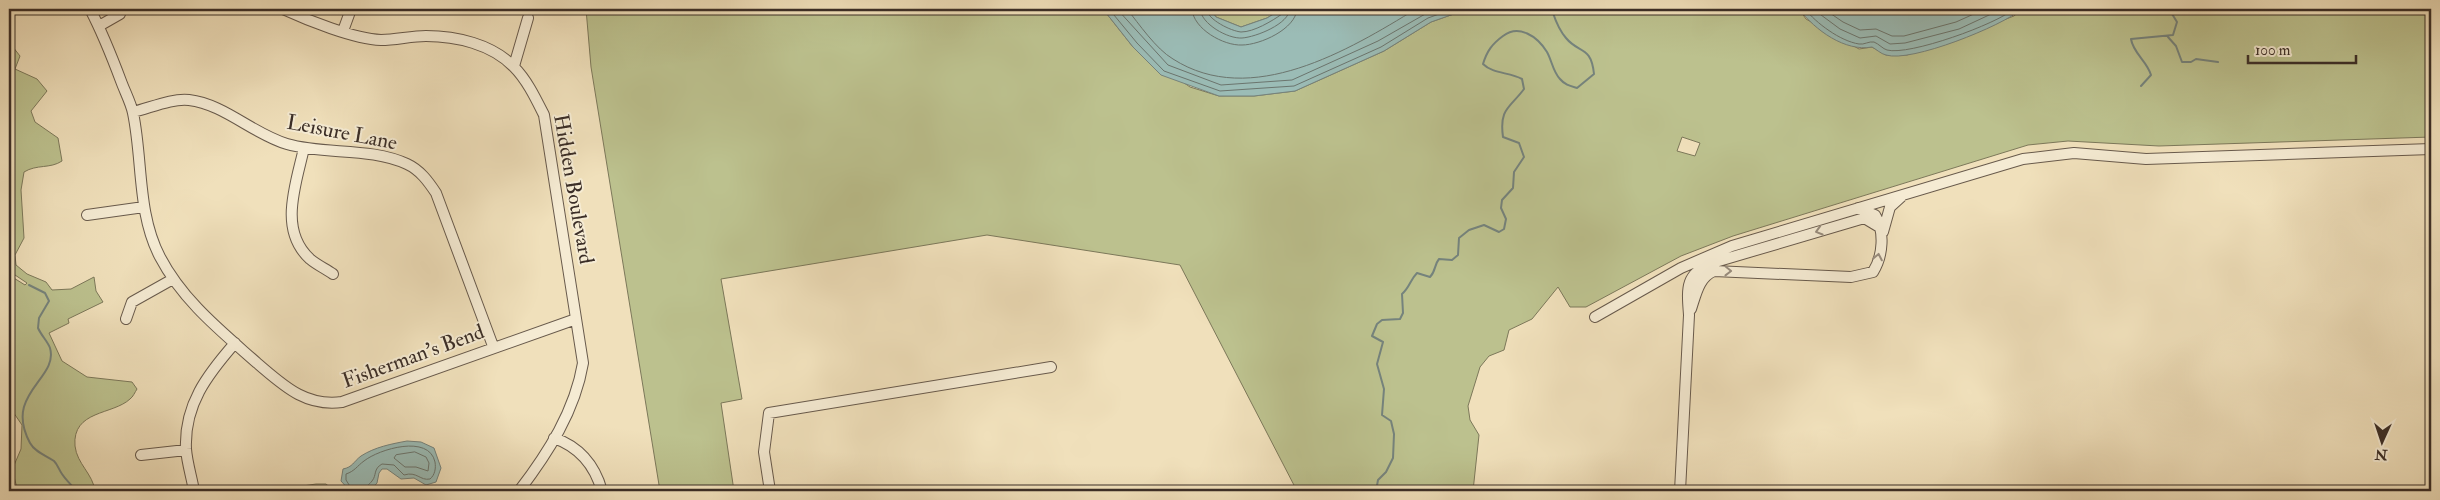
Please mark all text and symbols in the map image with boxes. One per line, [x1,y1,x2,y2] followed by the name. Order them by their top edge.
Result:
[2248,32,2355,64] scale bar
[2255,41,2291,60] text: 100 m
[284,109,400,156] street label: Leisure Lane
[547,112,600,267] street label: Hidden Boulevard
[1816,225,1824,235] one-way arrow
[1873,253,1883,262] one-way arrow
[1724,265,1732,276] one-way arrow
[338,318,489,395] street label: Fisherman's Bend
[2358,418,2408,468] north arrow
[2374,446,2389,463] text: N

